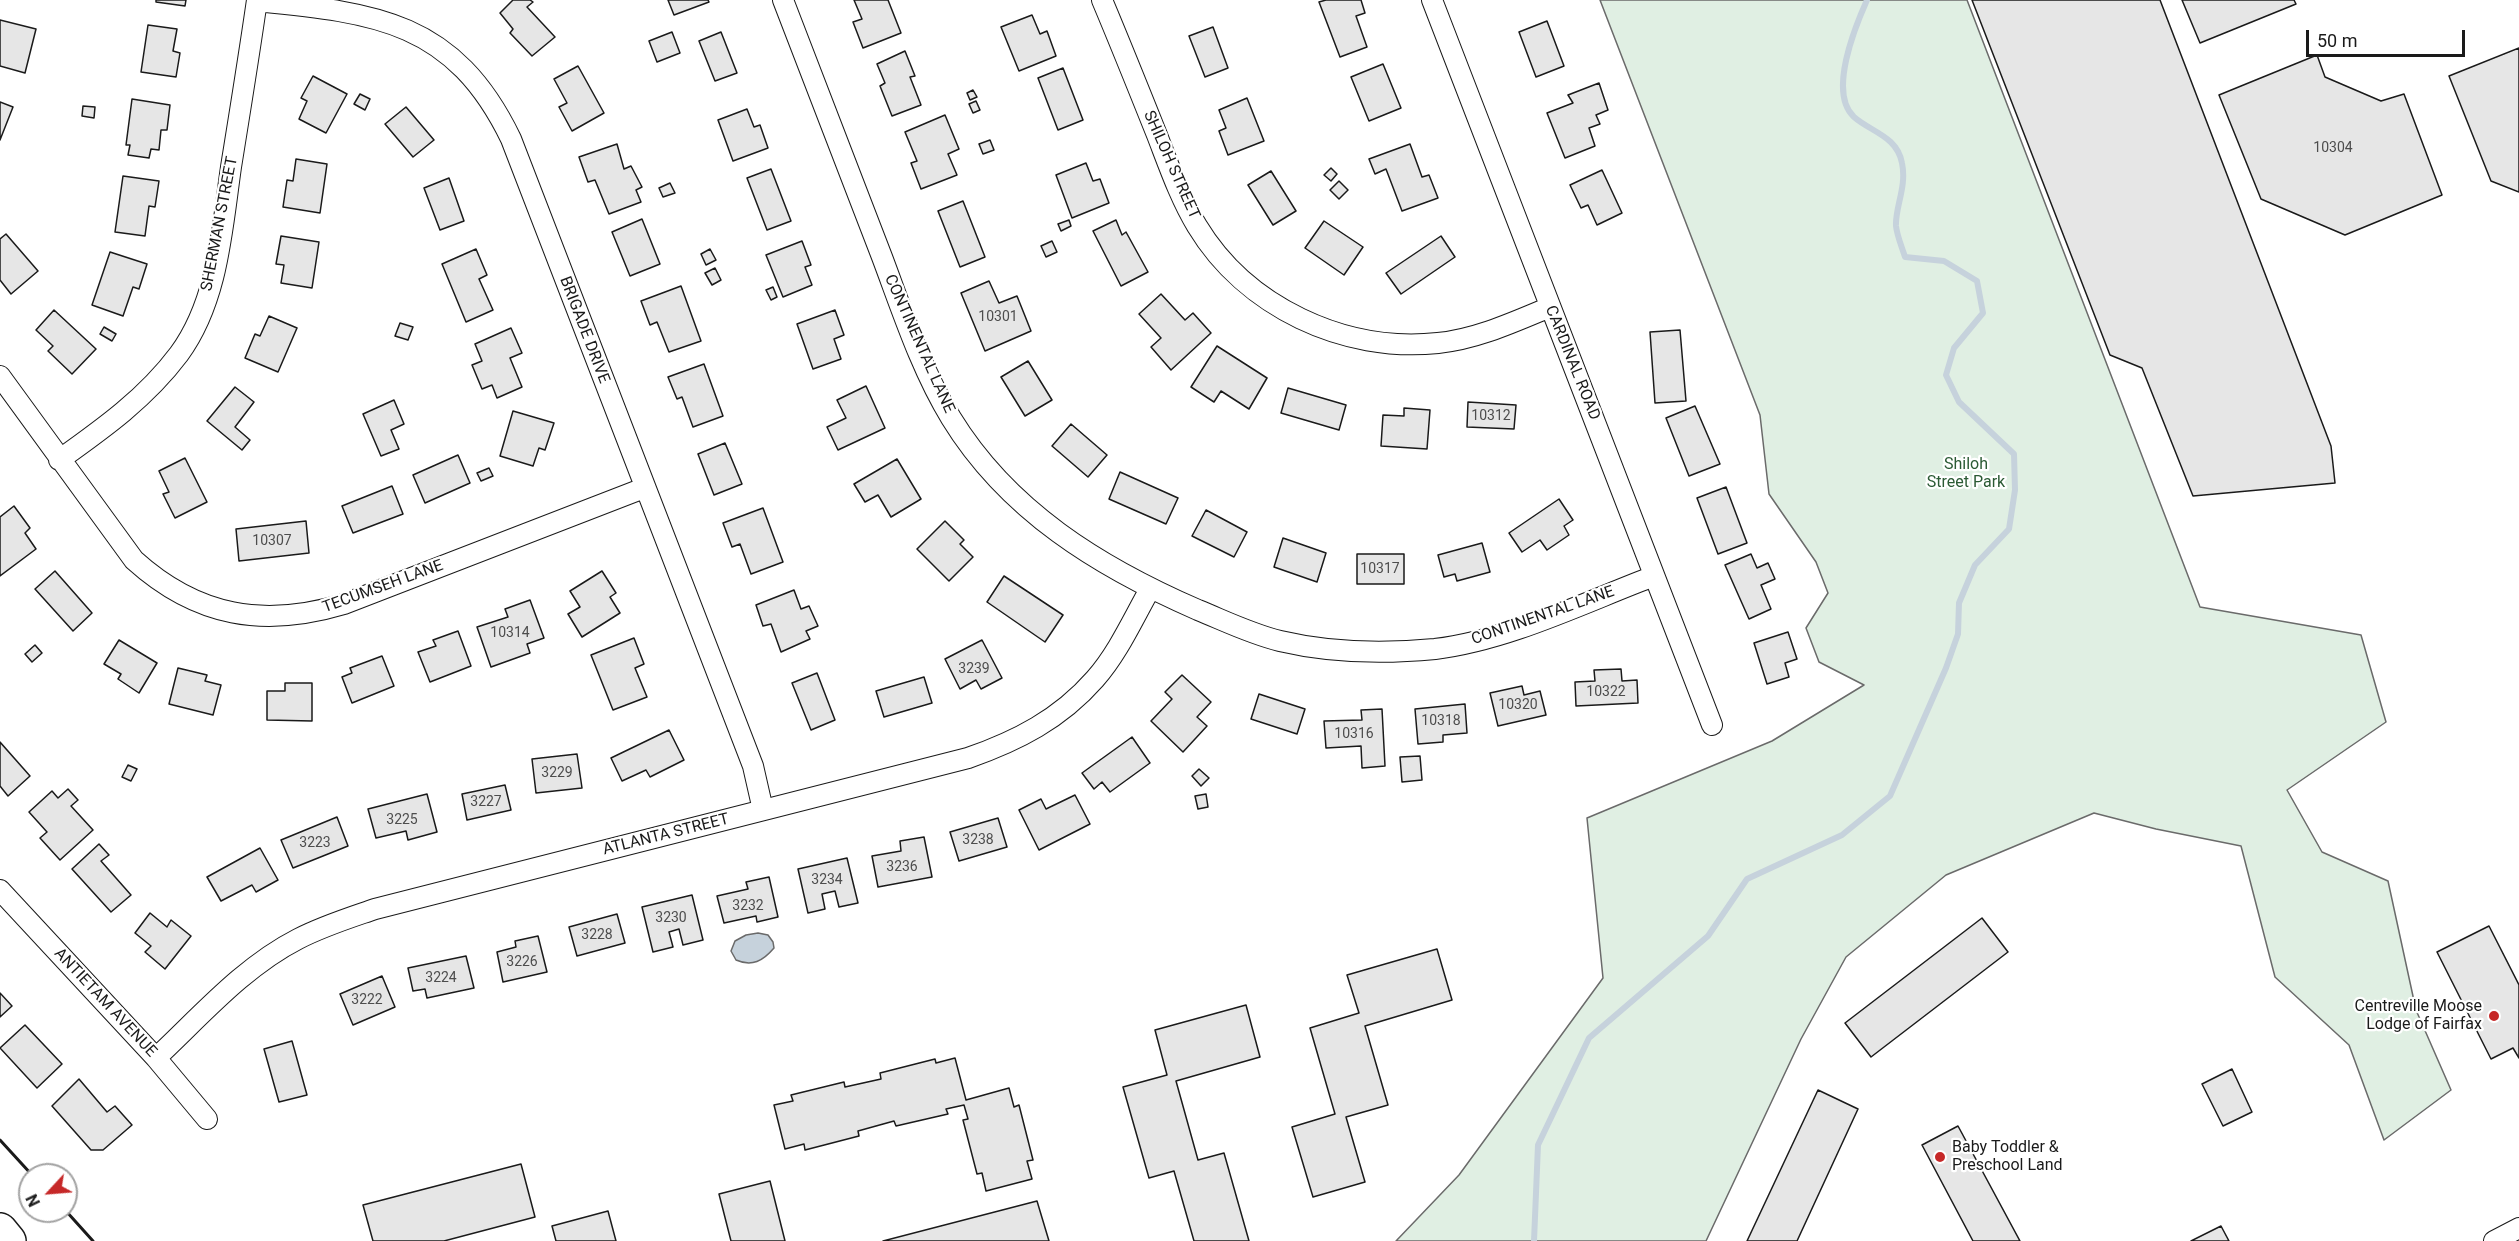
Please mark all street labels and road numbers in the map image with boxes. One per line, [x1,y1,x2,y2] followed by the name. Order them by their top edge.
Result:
[1139,108,1203,222] street label: SHILOH STREET
[198,155,242,293] street label: SHERMAN STREET
[880,272,958,416] street label: CONTINENTAL LANE
[555,274,613,386] street label: BRIGADE DRIVE
[1540,303,1604,423] street label: CARDINAL ROAD
[320,556,446,618] street label: TECUMSEH LANE
[1469,583,1617,649] street label: CONTINENTAL LANE
[601,810,731,860] street label: ATLANTA STREET
[50,945,160,1061] street label: ANTIETAM AVENUE

